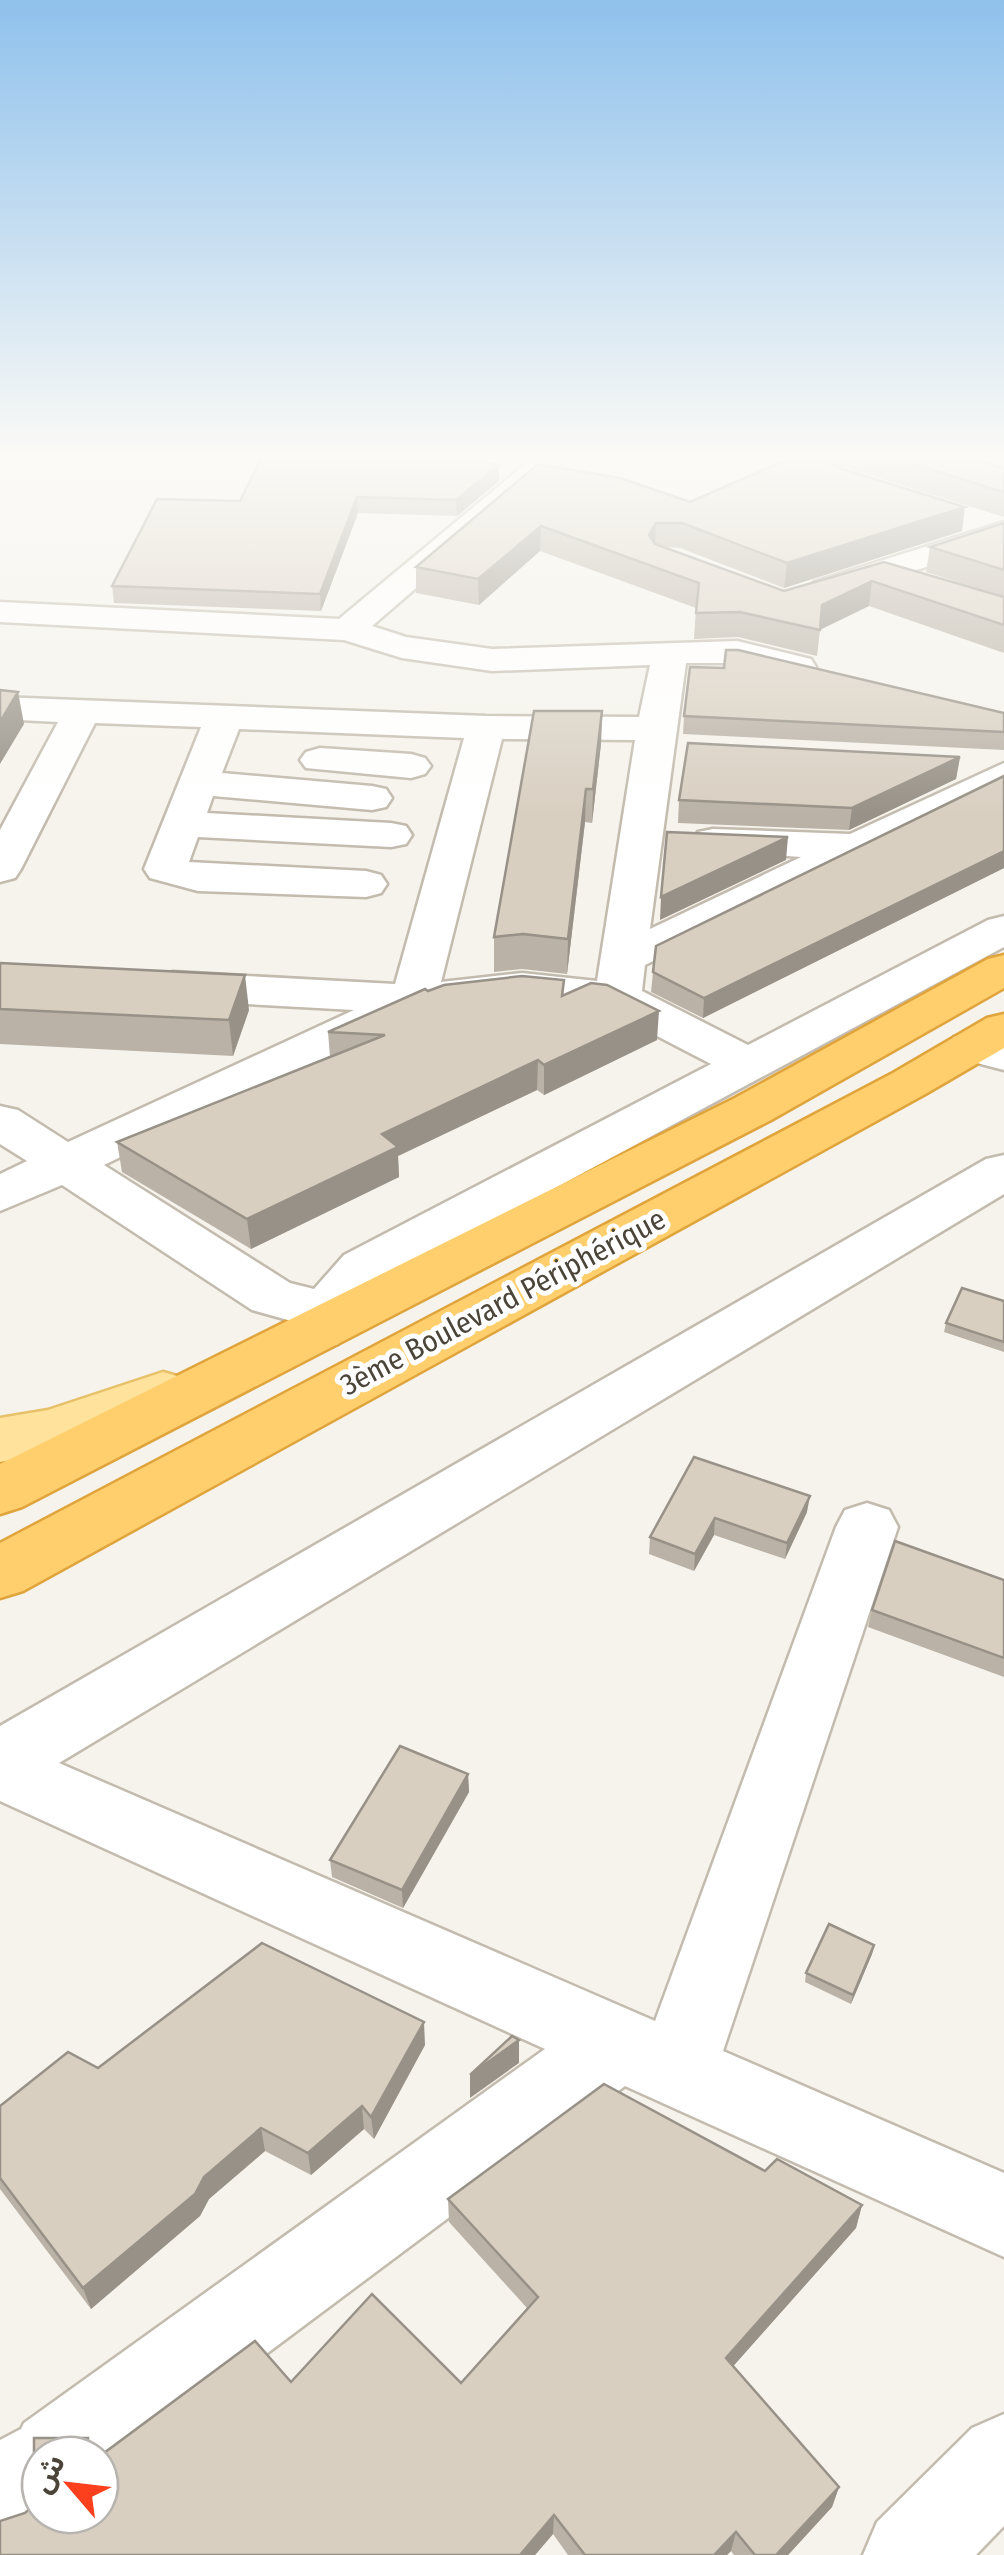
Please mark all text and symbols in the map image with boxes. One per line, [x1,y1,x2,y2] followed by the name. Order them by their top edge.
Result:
[334,1201,672,1403] street label: 3ème Boulevard Périphérique
[20,2435,120,2535] north arrow
[25,2449,72,2498] text: ش

